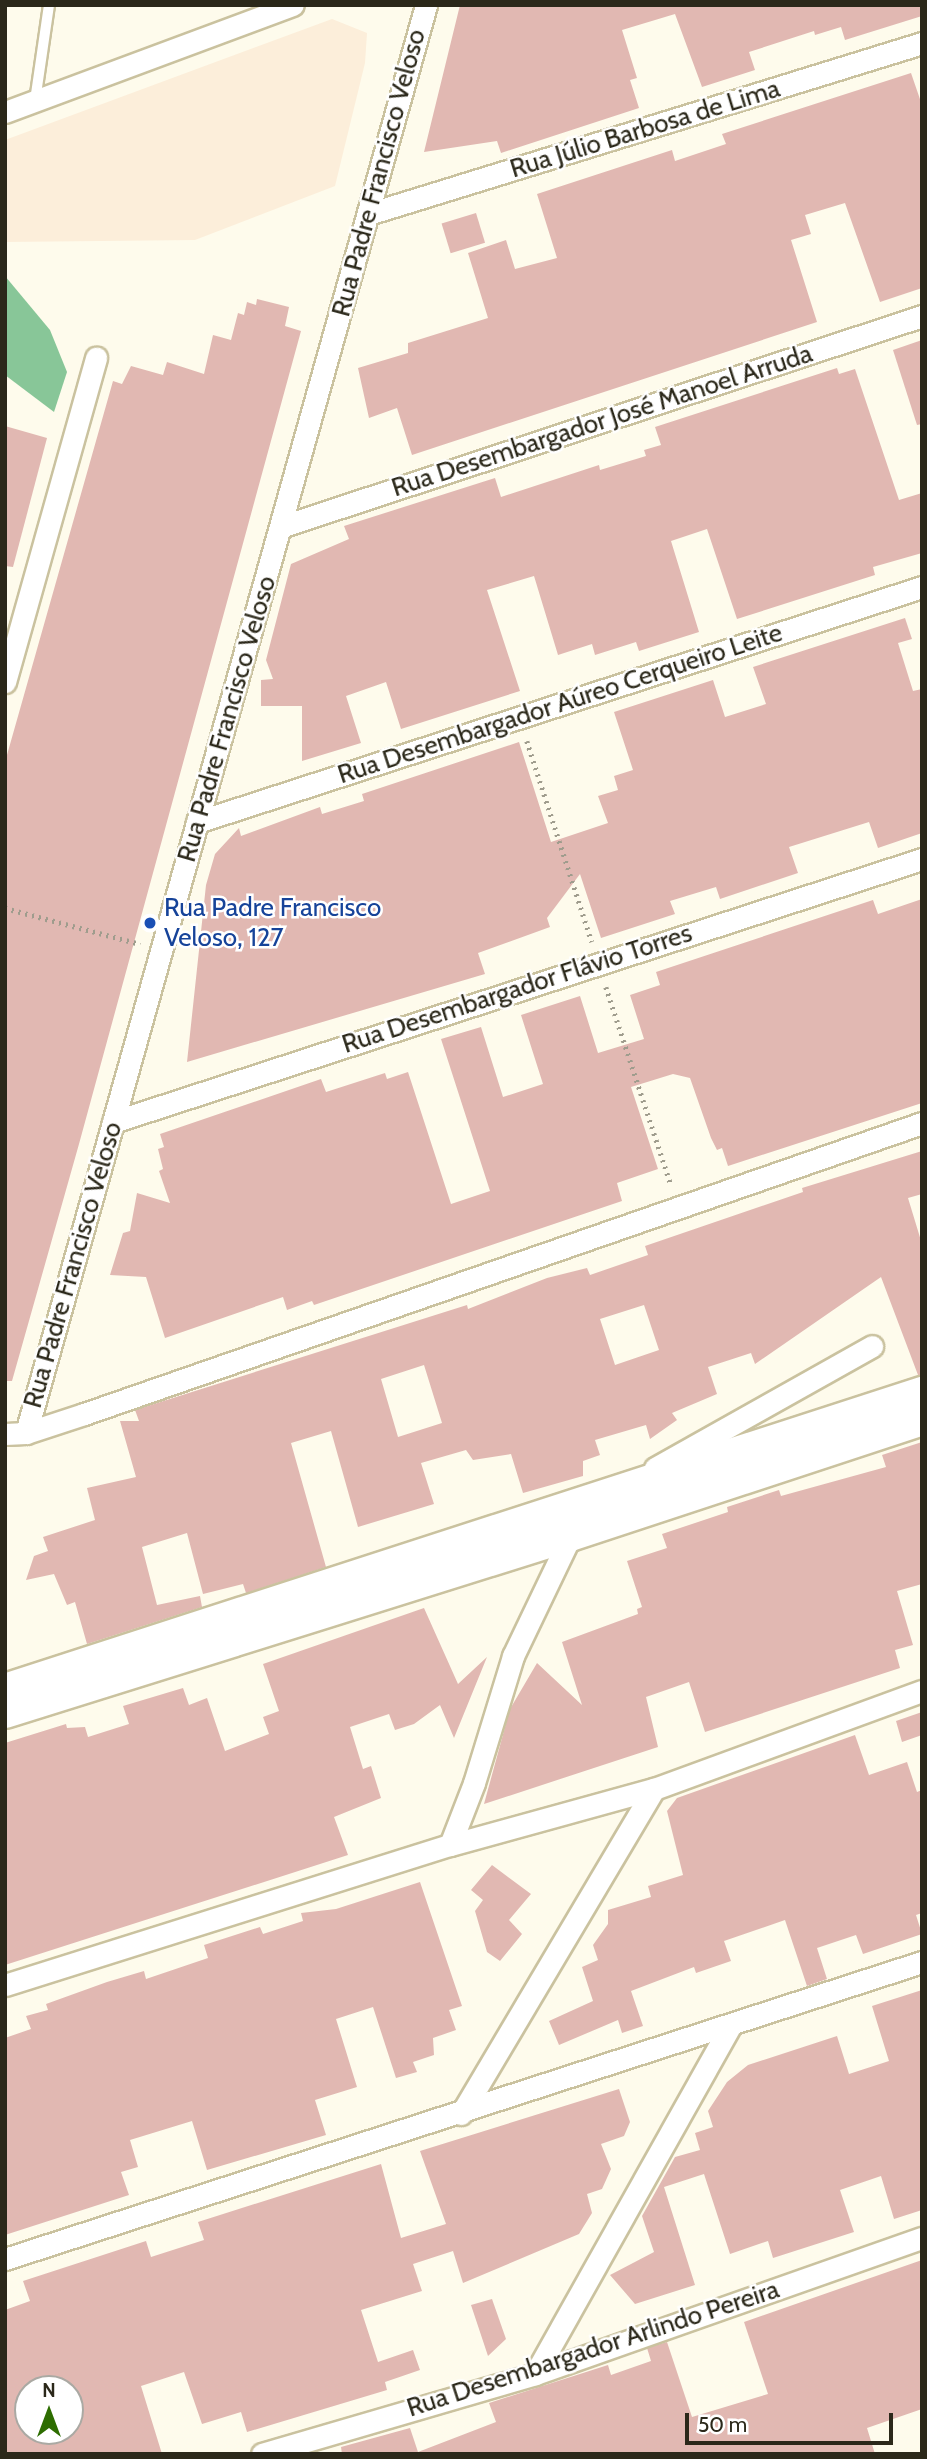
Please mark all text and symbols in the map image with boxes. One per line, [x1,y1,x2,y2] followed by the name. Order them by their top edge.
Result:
[326,26,432,320] street label: Rua Padre Francisco Veloso
[506,73,784,185] street label: Rua Júlio Barbosa de Lima
[388,338,816,504] street label: Rua Desembargador José Manoel Arruda
[171,572,283,866] street label: Rua Padre Francisco Veloso
[334,617,786,791] street label: Rua Desembargador Aúreo Cerqueiro Leite
[164,892,381,954] place label: Rua Padre Francisco Veloso, 127
[142,915,158,931] marker: Rua Padre Francisco Veloso, 127
[338,918,696,1060] street label: Rua Desembargador Flávio Torres
[17,1118,129,1412] street label: Rua Padre Francisco Veloso
[403,2274,783,2424] street label: Rua Desembargador Arlindo Pereira
[14,2375,84,2445] north arrow
[42,2379,56,2402] text: N
[689,2400,897,2444] scale bar
[698,2412,747,2437] text: 50 m

